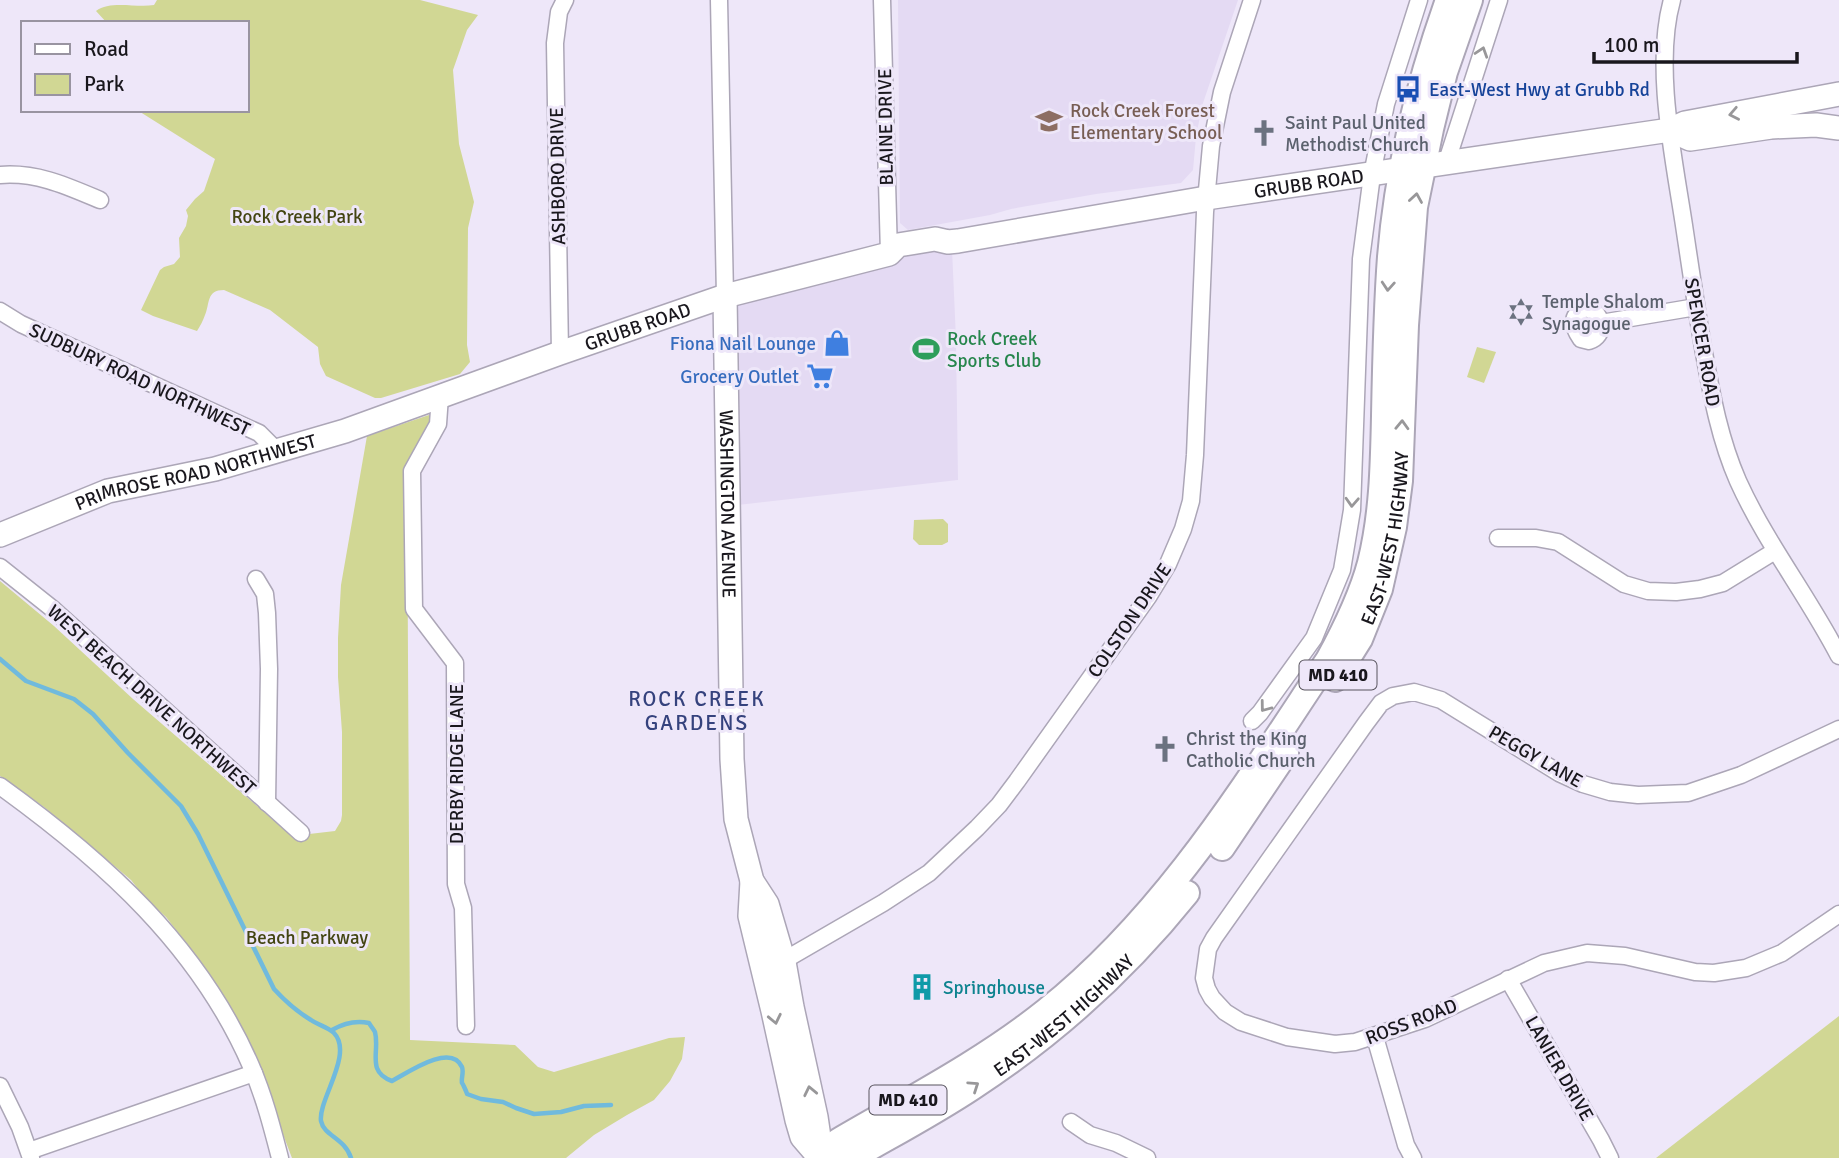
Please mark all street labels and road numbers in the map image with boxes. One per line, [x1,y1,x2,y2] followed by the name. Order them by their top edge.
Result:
[873,68,899,186] street label: BLAINE DRIVE
[545,107,571,245] street label: ASHBORO DRIVE
[1252,164,1365,204] street label: GRUBB ROAD
[1679,276,1725,408] street label: SPENCER ROAD
[582,298,694,357] street label: GRUBB ROAD
[25,318,254,442] street label: SUDBURY ROAD NORTHWEST
[714,410,741,598] street label: WASHINGTON AVENUE
[71,429,320,516] street label: PRIMROSE ROAD NORTHWEST
[1356,450,1414,629] street label: EAST-WEST HIGHWAY
[1083,559,1177,682] street label: COLSTON DRIVE
[42,600,261,800] street label: WEST BEACH DRIVE NORTHWEST
[1300,660,1376,690] road number: MD 410
[445,684,469,844] street label: DERBY RIDGE LANE
[1484,720,1587,793] street label: PEGGY LANE
[989,949,1140,1083] street label: EAST-WEST HIGHWAY
[1362,993,1461,1050] street label: ROSS ROAD
[1519,1012,1599,1125] street label: LANIER DRIVE
[870,1086,946,1114] road number: MD 410

